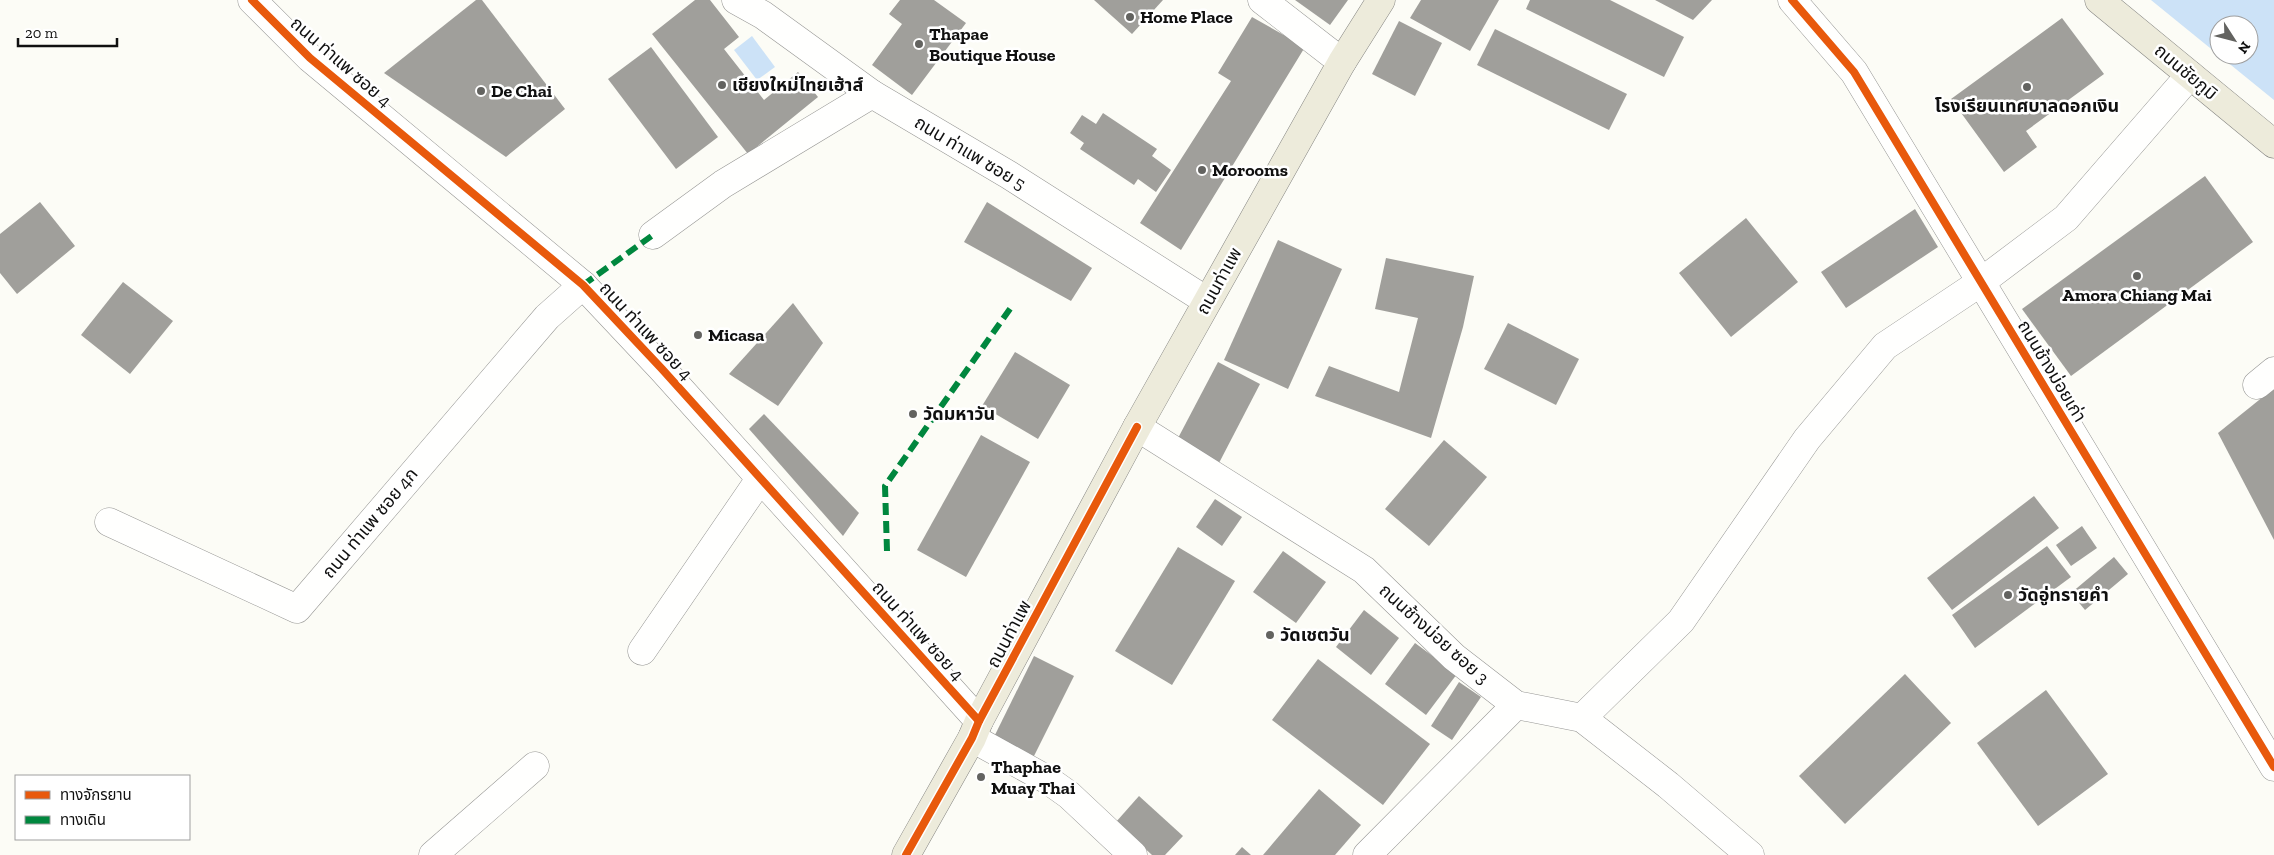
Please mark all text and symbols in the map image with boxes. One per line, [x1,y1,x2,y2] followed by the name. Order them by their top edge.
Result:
[1140,6,1233,28] place label: Home Place
[1124,11,1136,23] marker: Home Place
[286,12,396,112] street label: ถนน ท่าแพ ซอย 4
[18,15,116,47] scale bar
[2209,15,2259,65] north arrow
[929,23,1056,66] place label: Thapae Boutique House
[25,24,58,42] text: 20 m
[913,38,925,50] marker: Thapae Boutique House
[2234,38,2254,57] text: N
[2149,39,2222,105] street label: ถนนชัยภูมิ
[732,74,863,96] place label: เชียงใหม่ไทยเฮ้าส์
[716,79,728,91] marker: เชียงใหม่ไทยเฮ้าส์
[491,80,553,102] place label: De Chai
[2021,81,2033,93] marker: โรงเรียนเทศบาลดอกเงิน
[475,85,487,97] marker: De Chai
[1935,95,2119,117] place label: โรงเรียนเทศบาลดอกเงิน
[910,111,1030,195] street label: ถนน ท่าแพ ซอย 5
[1212,159,1288,181] place label: Morooms
[1196,164,1208,176] marker: Morooms
[1192,243,1246,319] street label: ถนนท่าแพ
[2131,270,2143,282] marker: Amora Chiang Mai
[595,277,697,385] street label: ถนน ท่าแพ ซอย 4
[2062,284,2212,306] place label: Amora Chiang Mai
[2013,316,2091,426] street label: ถนนช้างม่อยเก่า
[708,324,764,346] place label: Micasa
[692,329,704,341] marker: Micasa
[923,403,995,425] place label: วัดมหาวัน
[907,408,919,420] marker: วัดมหาวัน
[317,463,423,583] street label: ถนน ท่าแพ ซอย 4ก
[867,577,969,686] street label: ถนน ท่าแพ ซอย 4
[1375,579,1493,689] street label: ถนนช้างม่อย ซอย 3
[2018,584,2109,606] place label: วัดอู่ทรายคำ
[2002,589,2014,601] marker: วัดอู่ทรายคำ
[982,596,1036,672] street label: ถนนท่าแพ
[1280,624,1350,646] place label: วัดเชตวัน
[1264,629,1276,641] marker: วัดเชตวัน
[991,756,1076,799] place label: Thaphae Muay Thai
[975,771,987,783] marker: Thaphae Muay Thai
[15,775,190,840] legend
[60,786,132,804] text: ทางจักรยาน
[60,811,106,829] text: ทางเดิน

